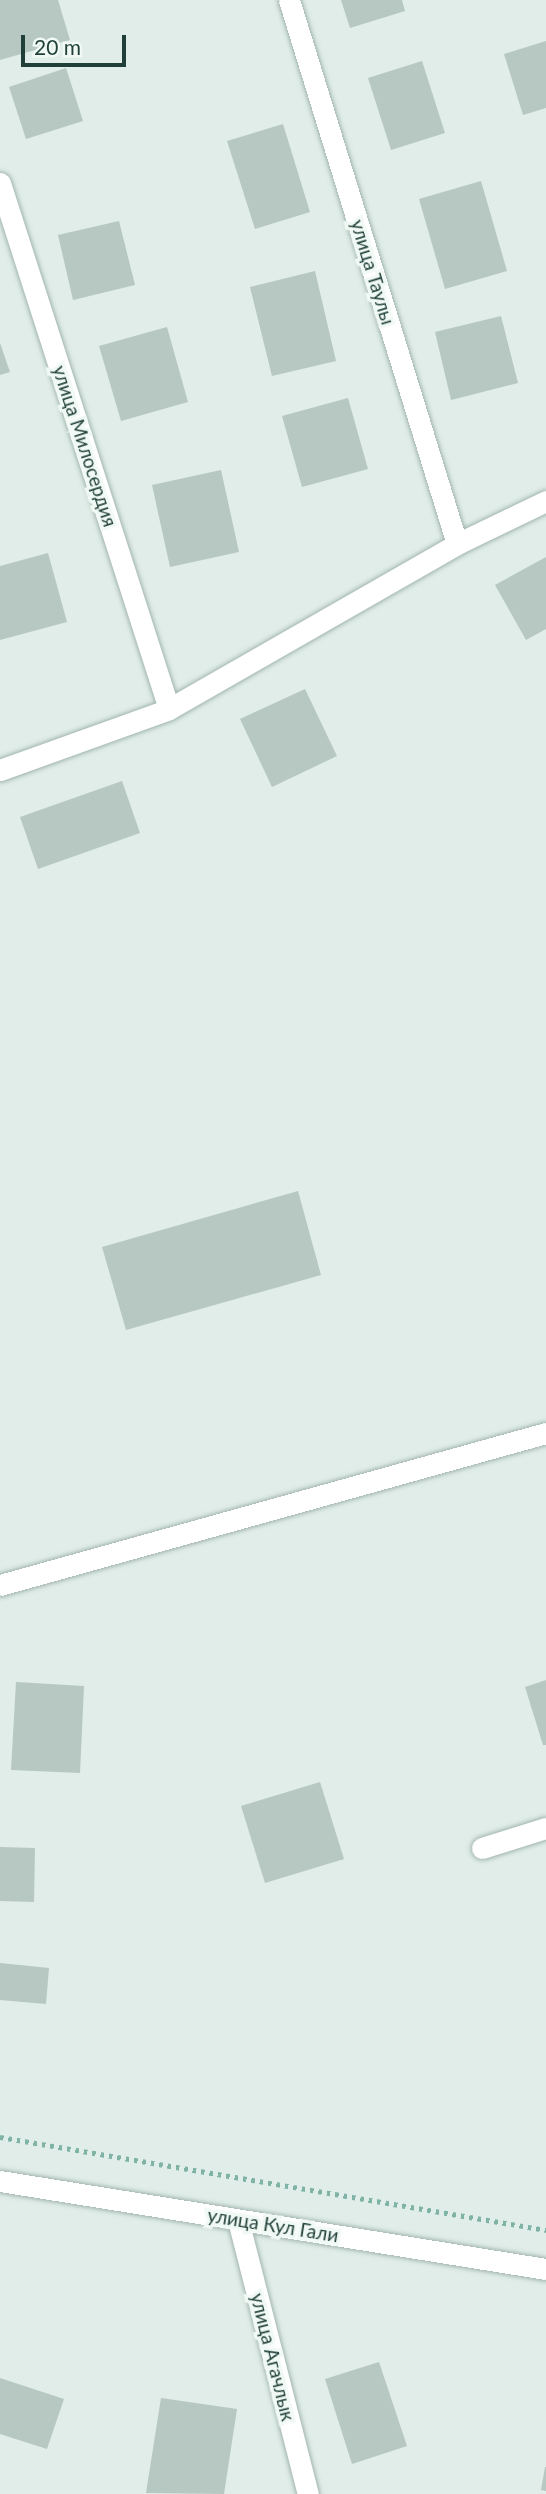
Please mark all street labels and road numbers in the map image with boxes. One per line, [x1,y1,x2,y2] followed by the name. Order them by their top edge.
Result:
[346,217,400,327] street label: улица Таулы
[48,362,122,530] street label: улица Милосердия
[206,2203,340,2247] street label: улица Кул Гали
[246,2291,300,2423] street label: улица Агачлык

